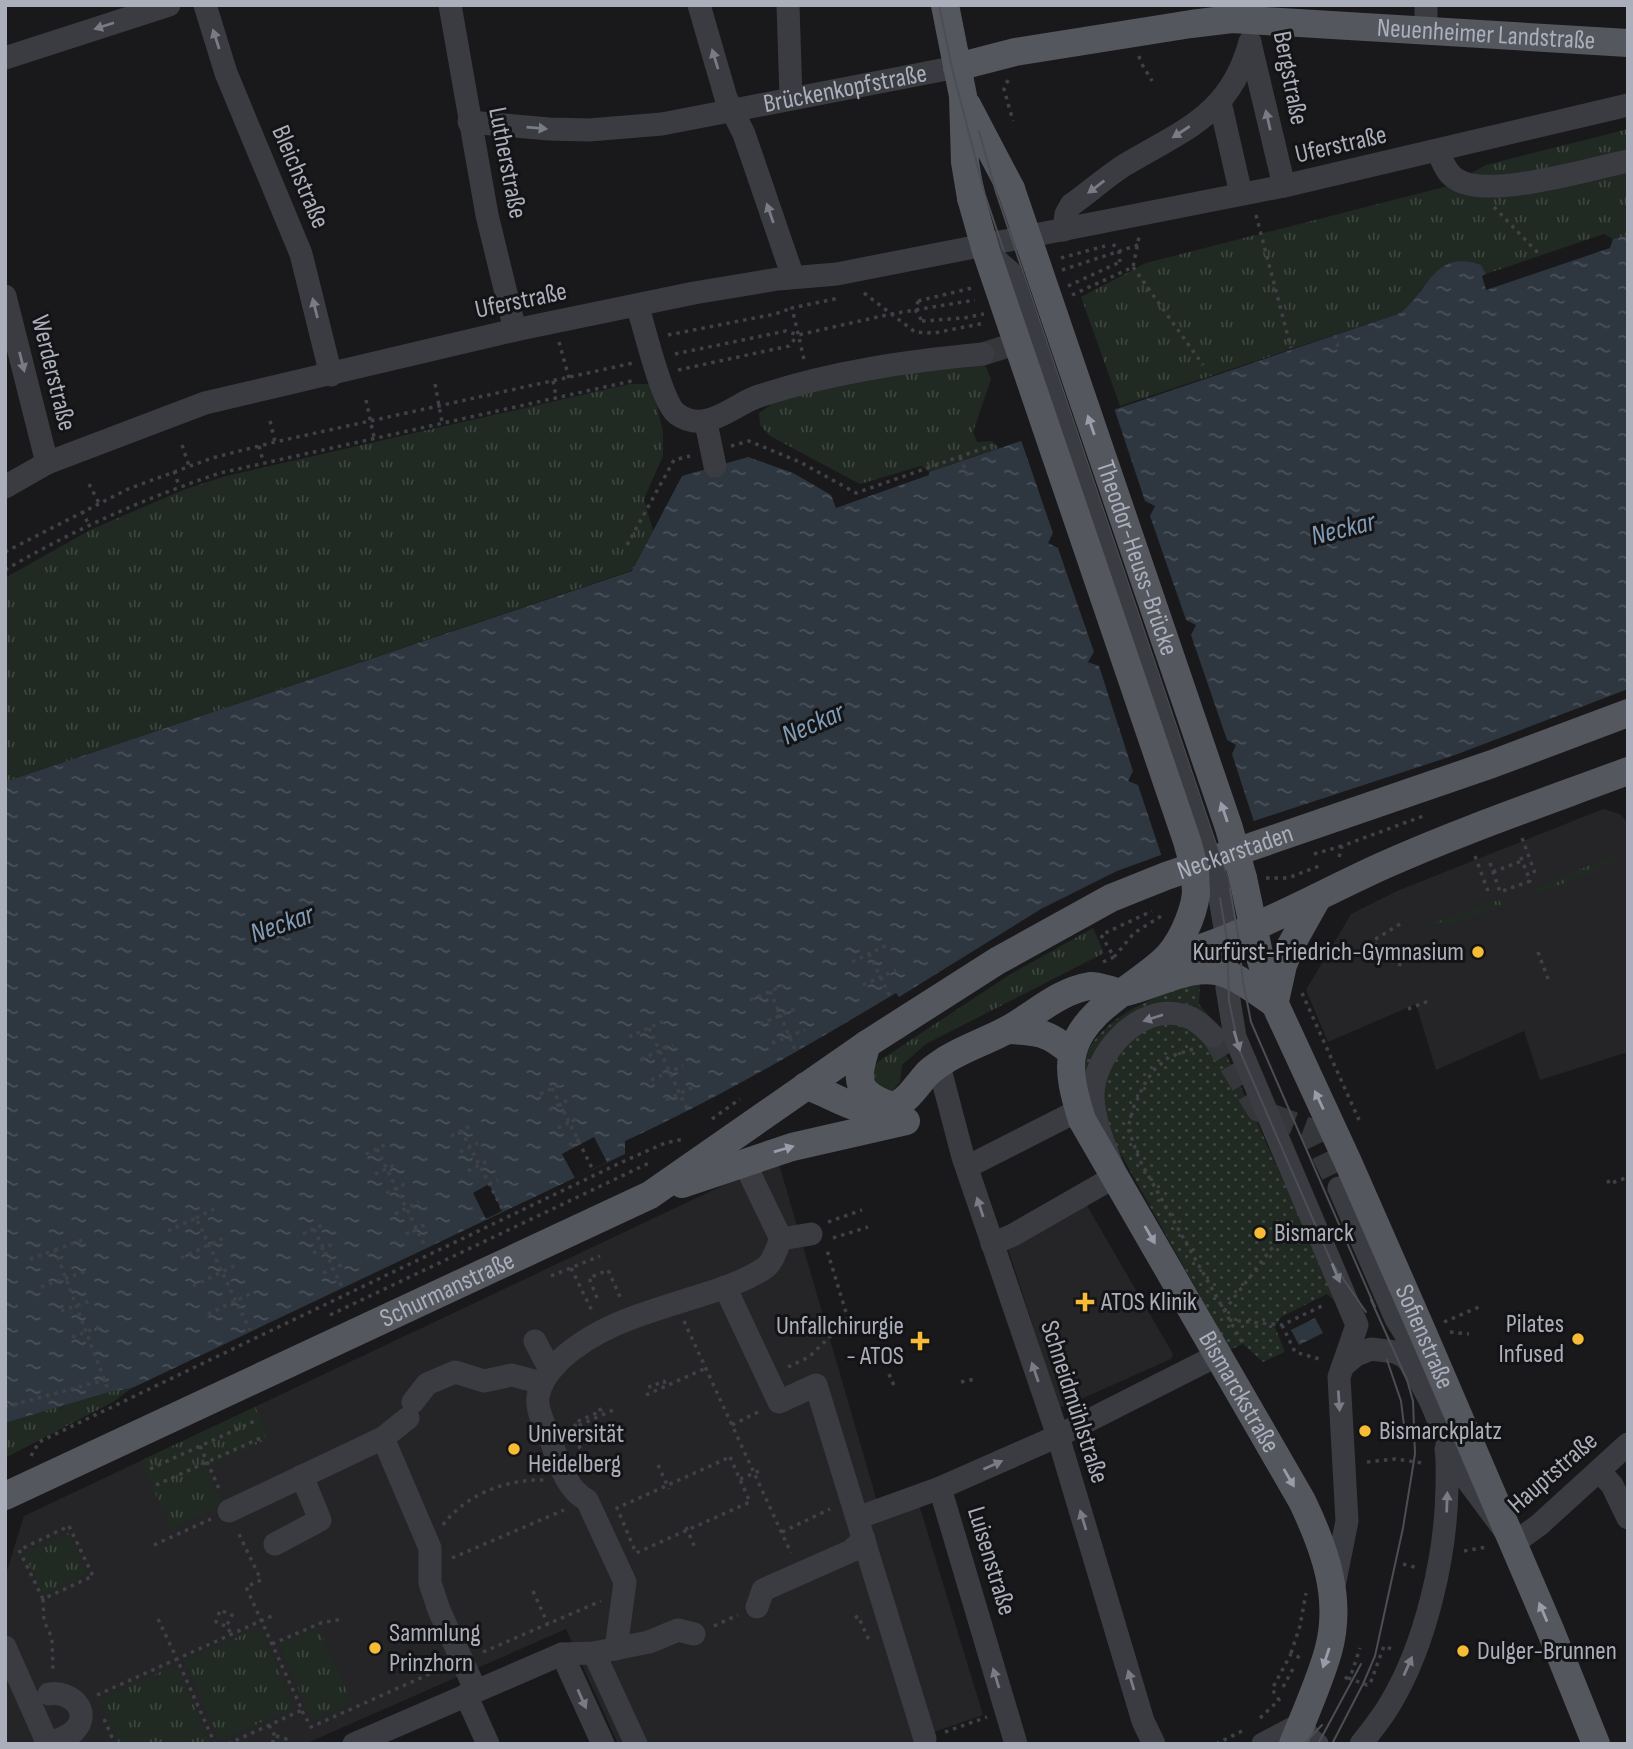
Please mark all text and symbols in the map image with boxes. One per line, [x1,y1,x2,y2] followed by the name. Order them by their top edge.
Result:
[1376,12,1596,56] street label: Neuenheimer Landstraße
[93,22,114,32] one-way arrow
[210,28,221,49] one-way arrow
[1266,28,1314,128] street label: Bergstraße
[709,48,719,69] one-way arrow
[761,58,929,120] street label: Brückenkopfstraße
[481,105,533,221] street label: Lutherstraße
[1263,109,1274,131] one-way arrow
[1292,119,1390,171] street label: Uferstraße
[264,121,336,233] street label: Bleichstraße
[526,123,548,134] one-way arrow
[1172,126,1191,139] one-way arrow
[1087,179,1105,194] one-way arrow
[764,203,775,224] one-way arrow
[472,276,570,326] street label: Uferstraße
[309,297,320,319] one-way arrow
[24,312,82,434] street label: Werderstraße
[17,351,28,373] one-way arrow
[1085,414,1096,435] one-way arrow
[1089,457,1185,660] street label: Theodor-Heuss-Brücke
[1307,505,1380,553] water label: Neckar
[777,695,850,752] water label: Neckar
[1218,802,1229,823] one-way arrow
[1173,818,1297,887] street label: Neckarstaden
[246,897,319,950] water label: Neckar
[1193,937,1464,968] place label: Kurfürst-Friedrich-Gymnasium
[1470,944,1486,960] marker: Kurfürst-Friedrich-Gymnasium
[1142,1013,1163,1023] one-way arrow
[1232,1031,1243,1052] one-way arrow
[1314,1090,1325,1110] one-way arrow
[774,1144,795,1154] one-way arrow
[974,1197,985,1218] one-way arrow
[1274,1218,1354,1249] place label: Bismarck
[1144,1225,1156,1245] one-way arrow
[1252,1225,1268,1241] marker: Bismarck
[375,1245,519,1334] street label: Schurmanstraße
[1330,1263,1342,1283] one-way arrow
[1388,1280,1461,1394] street label: Sofienstraße
[1100,1287,1197,1318] place label: ATOS Klinik
[1075,1292,1095,1312] marker: ATOS Klinik
[1499,1309,1564,1370] place label: Pilates Infused
[776,1311,904,1372] place label: Unfallchirurgie - ATOS
[1033,1317,1115,1487] street label: Schneidmühlstraße
[1192,1326,1286,1458] street label: Bismarckstraße
[910,1331,930,1351] marker: Unfallchirurgie - ATOS
[1570,1331,1586,1347] marker: Pilates Infused
[1029,1361,1040,1382] one-way arrow
[1334,1391,1345,1413] one-way arrow
[1379,1416,1502,1447] place label: Bismarckplatz
[528,1419,624,1480] place label: Universität Heidelberg
[1357,1423,1373,1439] marker: Bismarckplatz
[1502,1426,1604,1520] street label: Hauptstraße
[506,1441,522,1457] marker: Universität Heidelberg
[983,1459,1004,1470] one-way arrow
[1283,1468,1295,1487] one-way arrow
[1441,1490,1452,1512] one-way arrow
[960,1503,1022,1619] street label: Luisenstraße
[1077,1510,1087,1531] one-way arrow
[1537,1602,1548,1623] one-way arrow
[389,1618,481,1679] place label: Sammlung Prinzhorn
[1477,1636,1617,1667] place label: Dulger-Brunnen
[367,1640,383,1656] marker: Sammlung Prinzhorn
[1455,1643,1471,1659] marker: Dulger-Brunnen
[1320,1648,1330,1669] one-way arrow
[1402,1656,1414,1676] one-way arrow
[991,1668,1001,1689] one-way arrow
[1125,1669,1135,1690] one-way arrow
[576,1689,588,1709] one-way arrow

